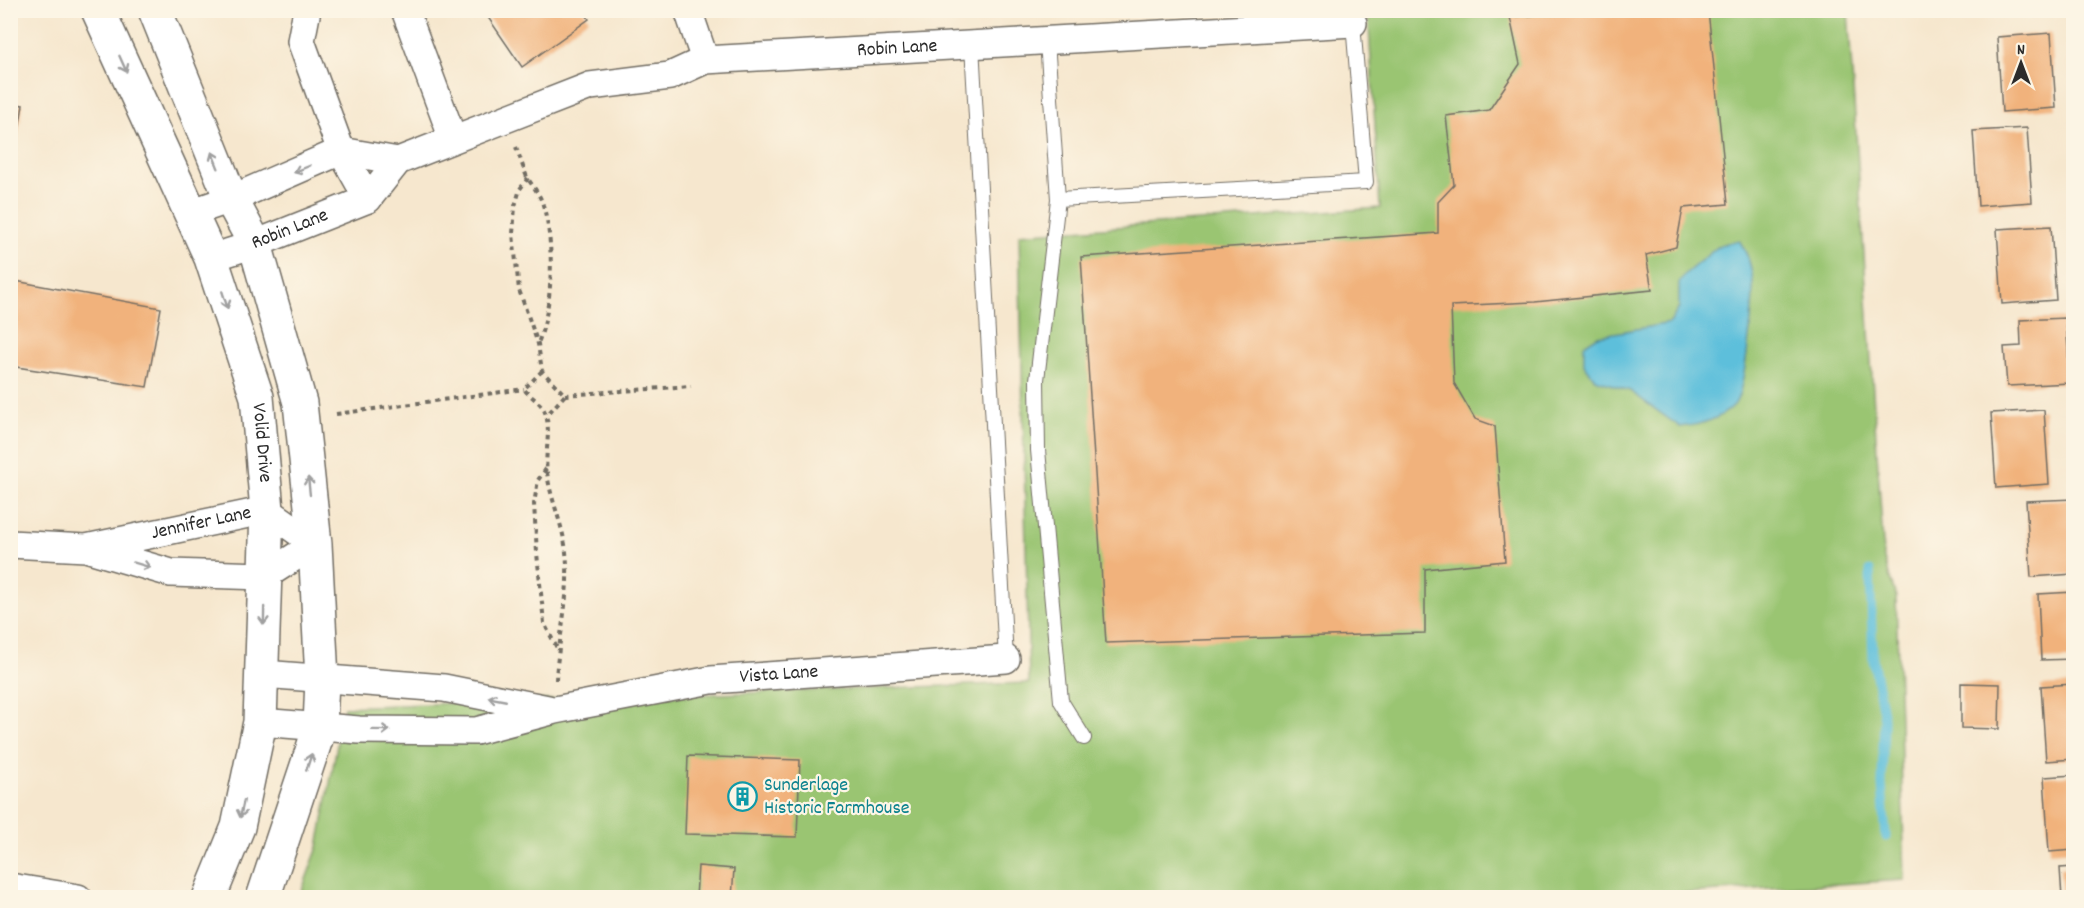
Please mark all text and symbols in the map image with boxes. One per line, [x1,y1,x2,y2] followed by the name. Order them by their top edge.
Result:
[856,33,938,65] street label: Robin Lane
[1991,33,2051,93] north arrow
[2017,39,2025,62] text: N
[117,54,129,72] one-way arrow
[209,151,220,169] one-way arrow
[293,164,311,175] one-way arrow
[248,202,333,258] street label: Robin Lane
[221,290,232,309] one-way arrow
[244,402,279,484] street label: Volid Drive
[303,476,314,496] one-way arrow
[149,500,254,548] street label: Jennifer Lane
[132,560,151,571] one-way arrow
[259,605,270,625] one-way arrow
[739,658,819,692] street label: Vista Lane
[488,693,508,704] one-way arrow
[371,724,391,736] one-way arrow
[304,753,315,772] one-way arrow
[764,772,910,823] place label: Sunderlage Historic Farmhouse
[727,781,759,813] building icon: Sunderlage Historic Farmhouse
[236,798,247,818] one-way arrow

